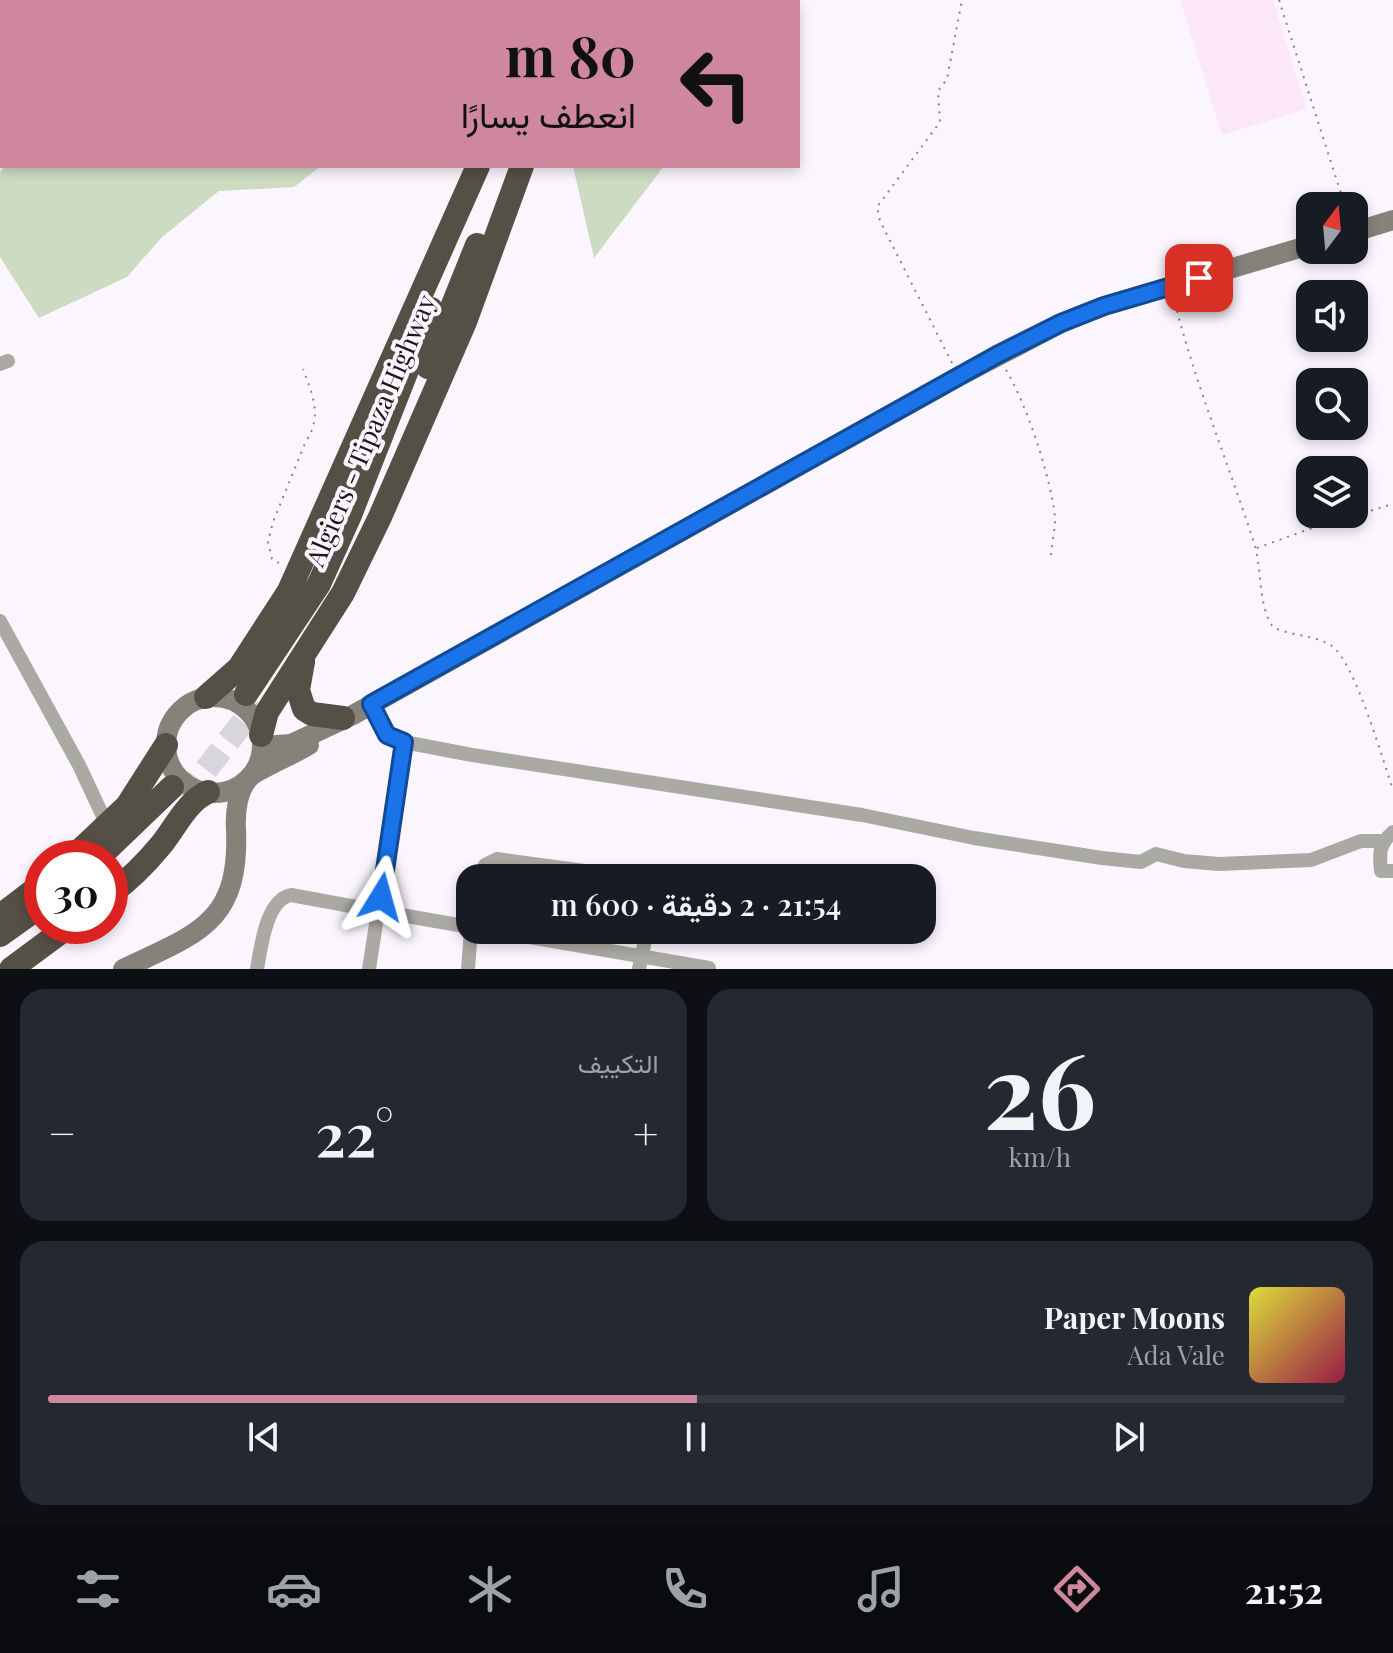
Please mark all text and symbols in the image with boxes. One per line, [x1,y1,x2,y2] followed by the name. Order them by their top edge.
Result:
[505,17,636,92] text: 80 m
[664,32,768,136] icon: left
[461,89,636,137] text: انعطف يسارًا
[1296,192,1368,264] north arrow
[1296,192,1368,528] map controls
[1165,244,1233,312] pin
[1177,256,1221,300] icon: arrive
[1296,280,1368,352] button: sound
[296,289,443,572] street label: Algiers - Tipaza Highway
[1296,368,1368,440] button: search
[1296,456,1368,528] button: layers
[24,840,128,944] speed limit sign: 30
[339,855,423,939] position arrow
[551,884,841,924] text: 21:54 · 2 دقيقة · 600 m
[983,1017,1096,1156] text: 26
[578,1045,659,1080] text: التكييف
[315,1092,394,1172] text: 22°
[48,1102,76,1161] text: −
[633,1102,658,1161] text: +
[1009,1139,1071,1174] text: km/h
[1044,1297,1225,1337] text: Paper Moons
[1127,1337,1225,1372] text: Ada Vale
[242,1415,286,1459] icon: previous
[674,1415,718,1459] icon: pause
[1107,1415,1151,1459] icon: next
[70,1561,126,1617] icon: filters
[266,1561,322,1617] icon: car
[462,1561,518,1617] icon: climate
[657,1561,713,1617] icon: phone
[853,1561,909,1617] icon: music
[1049,1561,1105,1617] icon: directions
[1245,1565,1323,1613] text: 21:52

